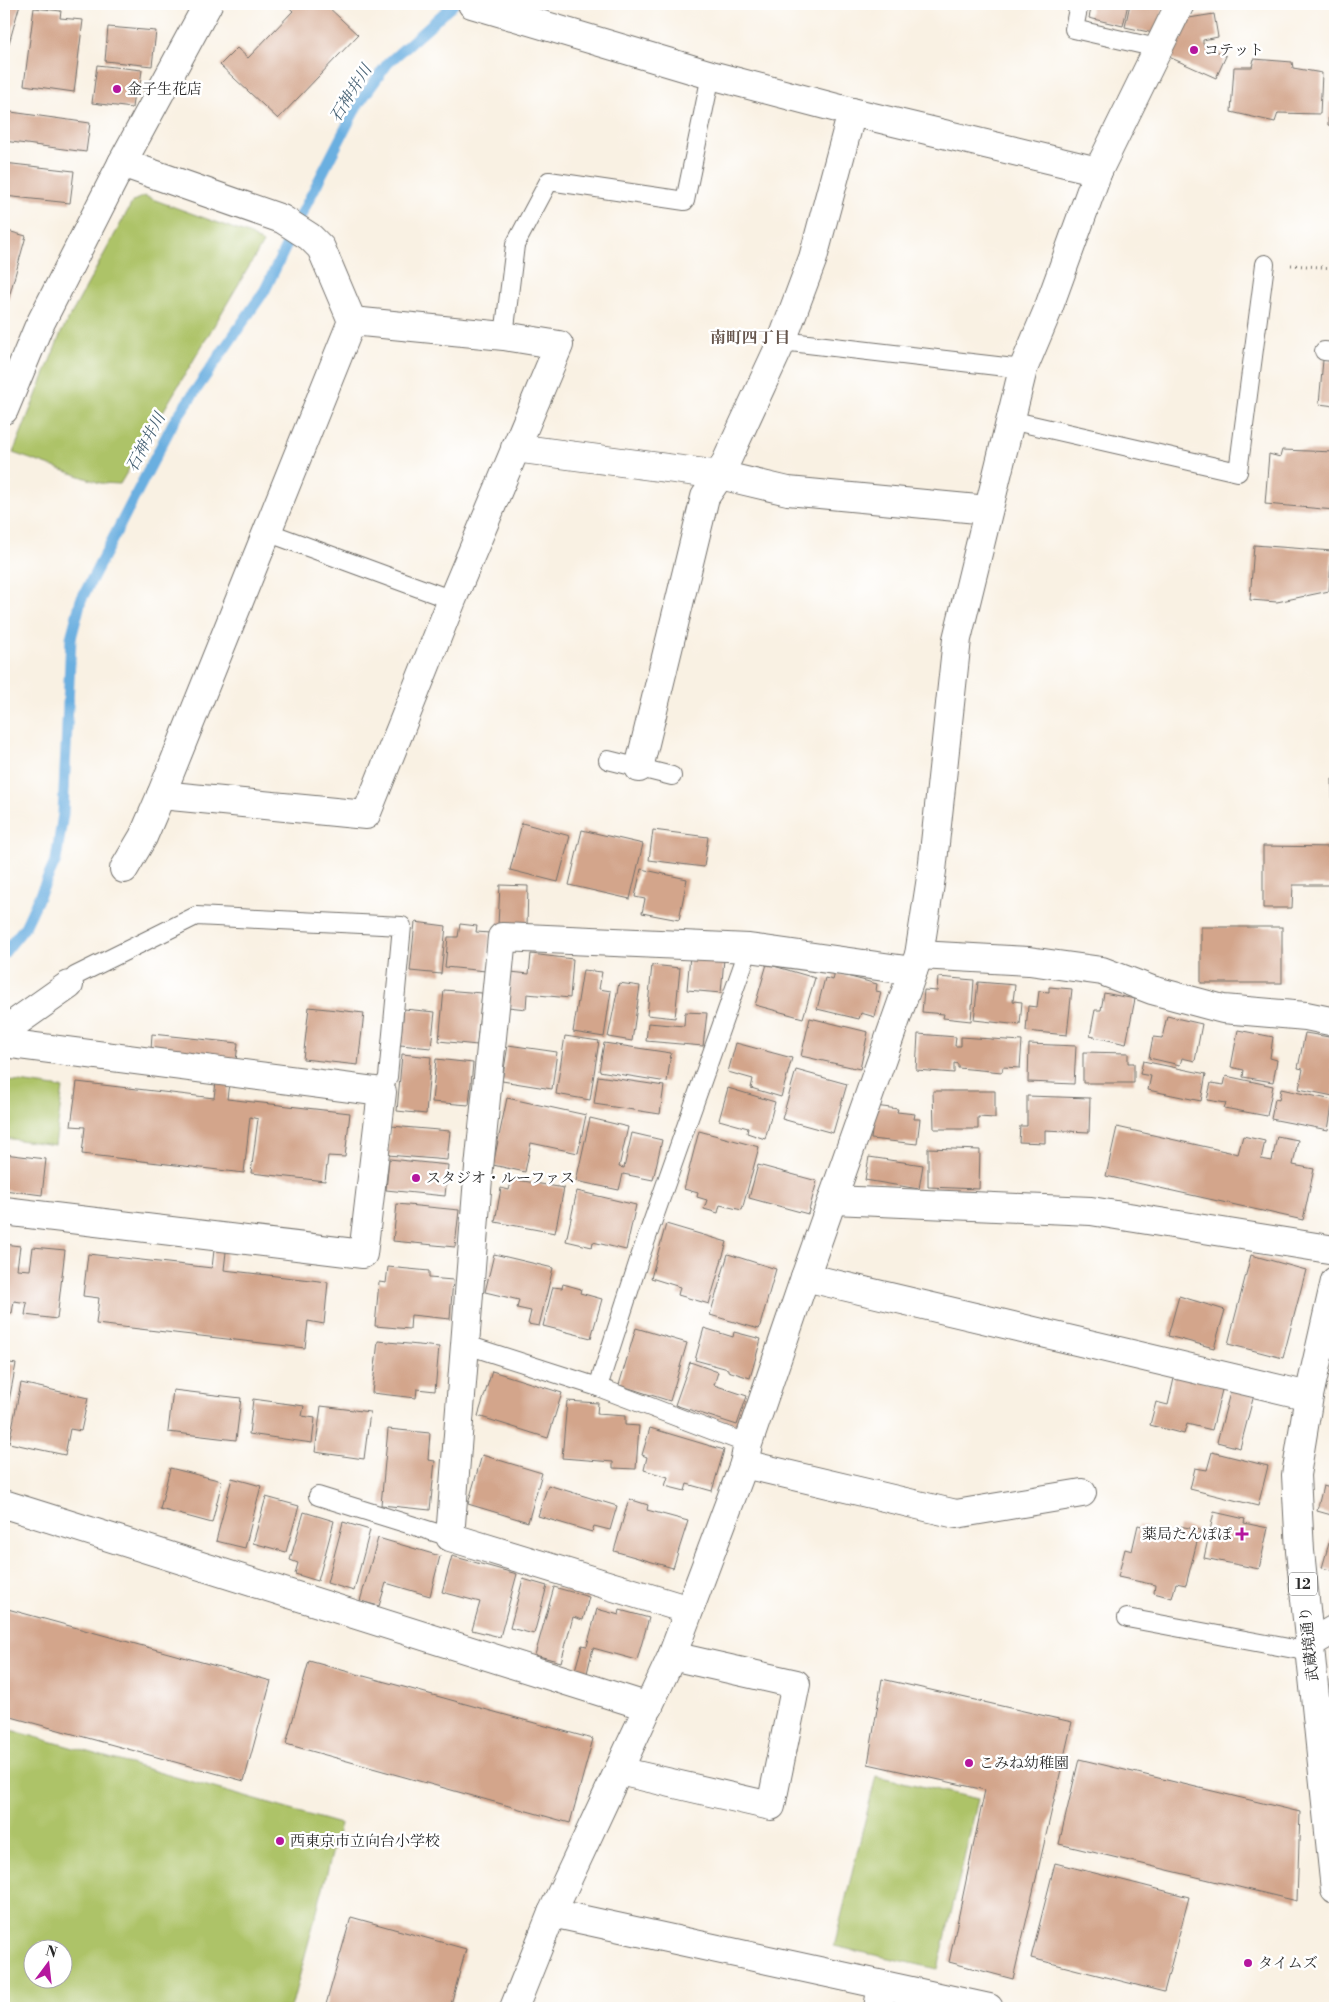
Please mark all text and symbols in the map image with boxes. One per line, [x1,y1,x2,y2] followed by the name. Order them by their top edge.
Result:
[1204,41,1264,60] place label: コテット
[1188,44,1200,56] marker: コテット
[325,59,377,126] water label: 石神井川
[127,80,202,99] place label: 金子生花店
[111,83,123,95] marker: 金子生花店
[710,328,790,348] district label: 南町四丁目
[122,408,171,475] water label: 石神井川
[426,1169,575,1188] place label: スタジオ・ルーファス
[410,1172,422,1184] marker: スタジオ・ルーファス
[1142,1525,1232,1544] place label: 薬局たんぽぽ
[1236,1528,1248,1540] marker: 薬局たんぽぽ
[1289,1572,1317,1596] road number: 12
[1296,1606,1323,1682] street label: 武蔵境通り
[979,1754,1069,1773] place label: こみね幼稚園
[963,1757,975,1769] marker: こみね幼稚園
[290,1832,440,1851] place label: 西東京市立向台小学校
[274,1835,286,1847] marker: 西東京市立向台小学校
[22,1940,72,1990] north arrow
[43,1942,59,1963] text: N
[1258,1954,1318,1973] place label: タイムズ
[1242,1957,1254,1969] marker: タイムズ

